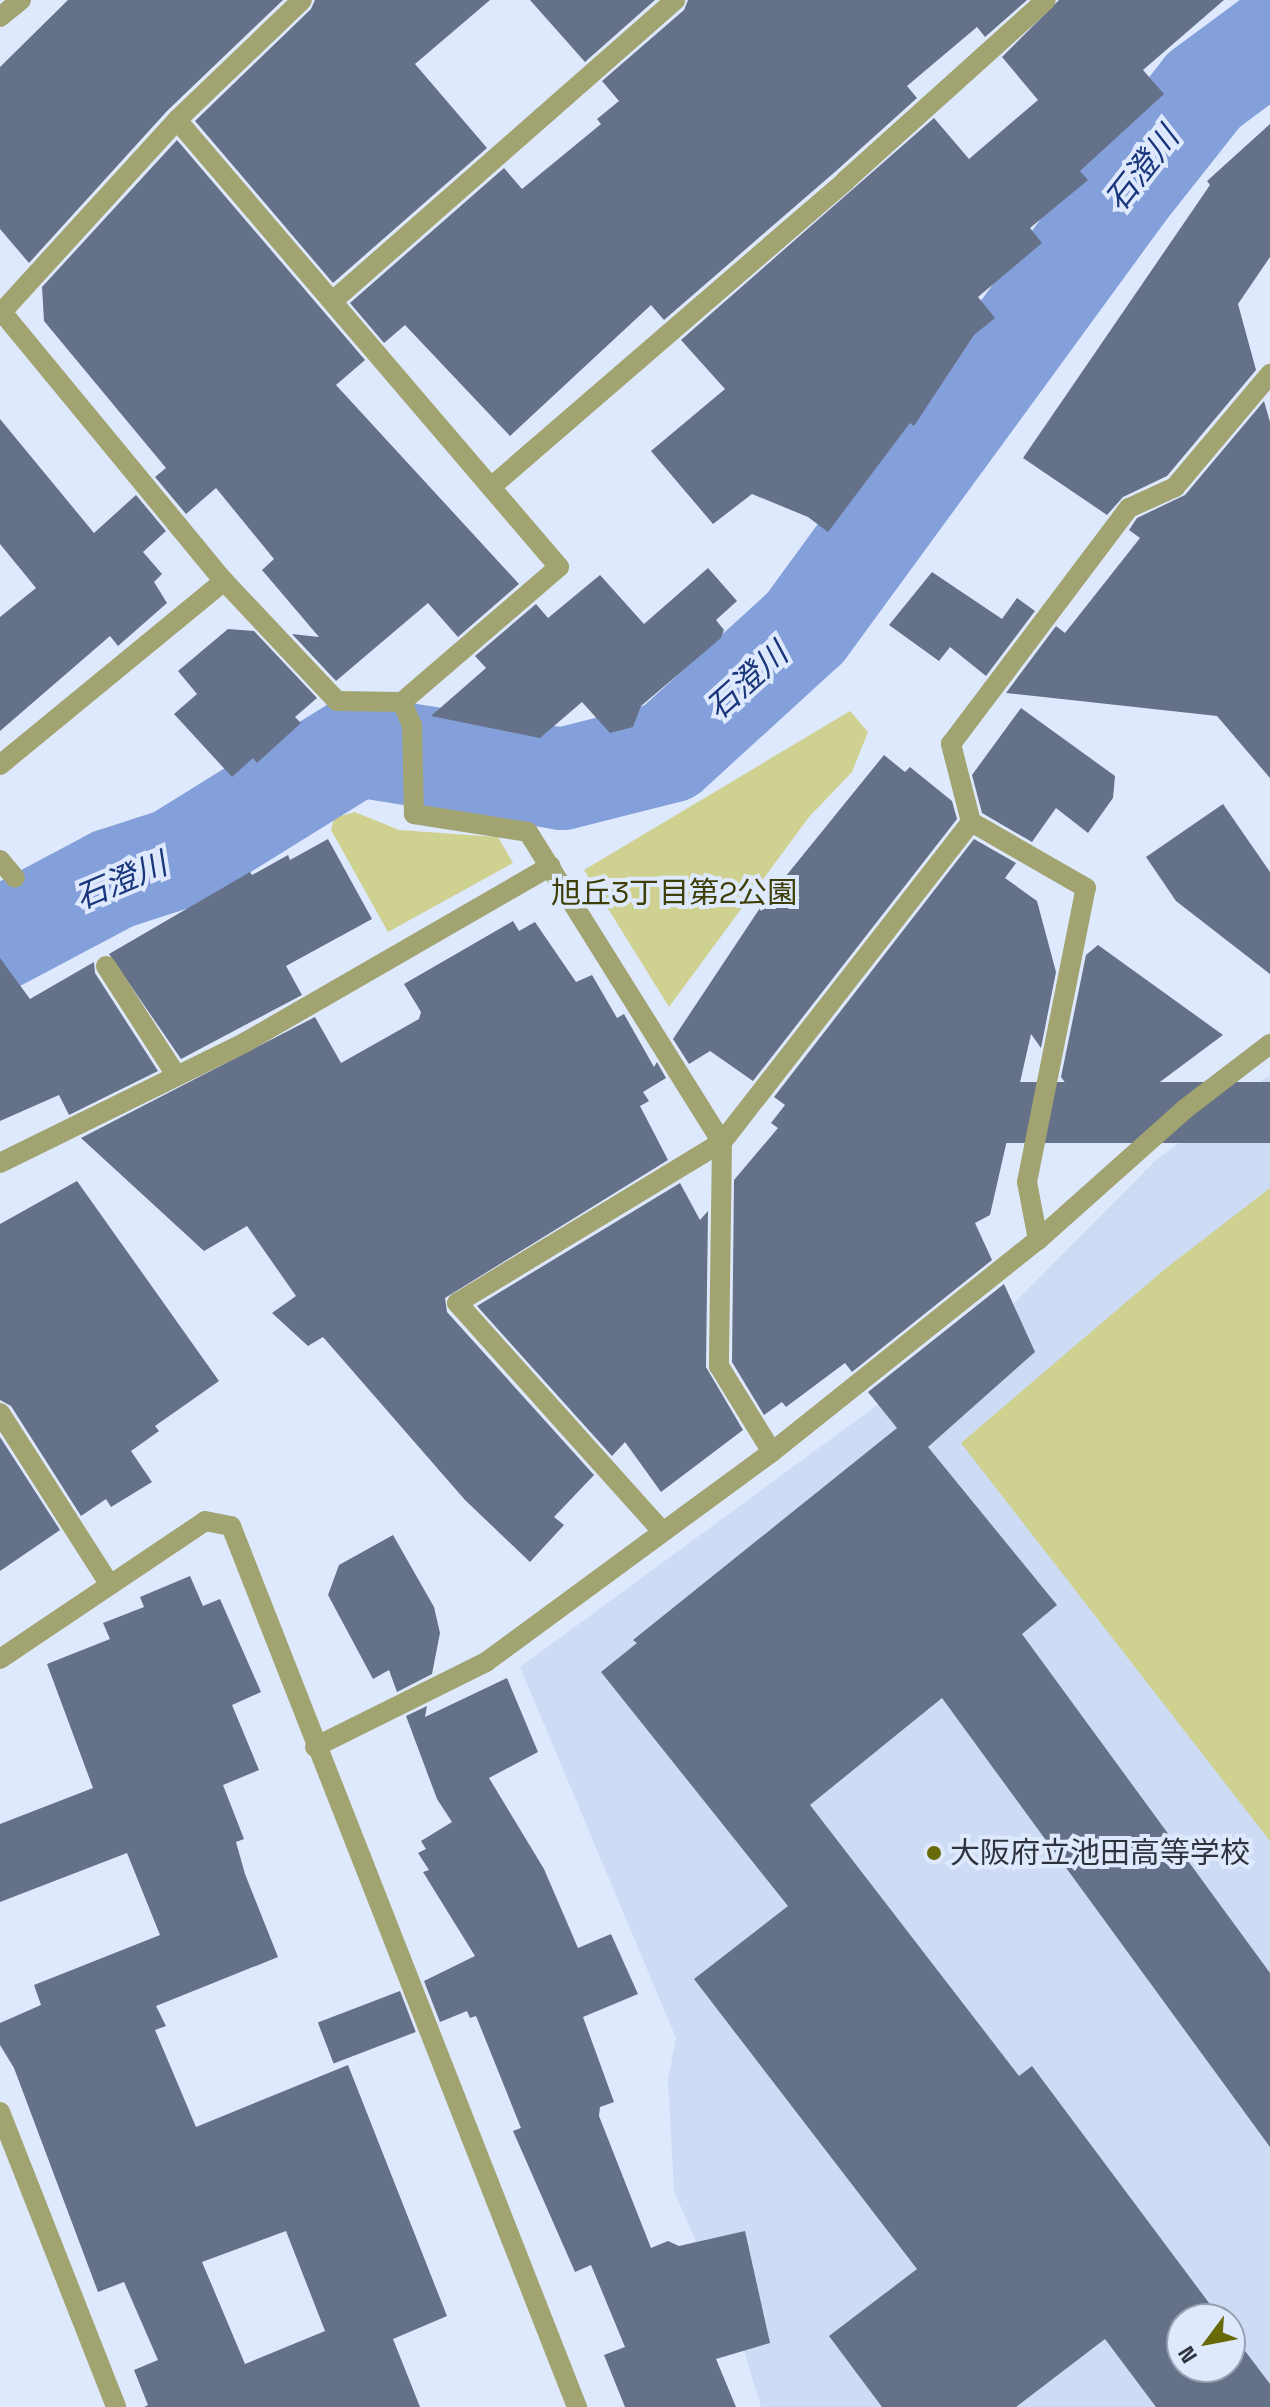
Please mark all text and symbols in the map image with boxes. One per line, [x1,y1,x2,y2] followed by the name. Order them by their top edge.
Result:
[1097,119,1187,219] water label: 石澄川
[698,635,796,727] water label: 石澄川
[69,845,173,917] water label: 石澄川
[551,875,797,911] park label: 旭丘3丁目第2公園
[950,1835,1250,1871] place label: 大阪府立池田高等学校
[925,1844,943,1862] marker: 大阪府立池田高等学校
[1166,2303,1246,2383] north arrow
[1172,2341,1203,2368] text: N

